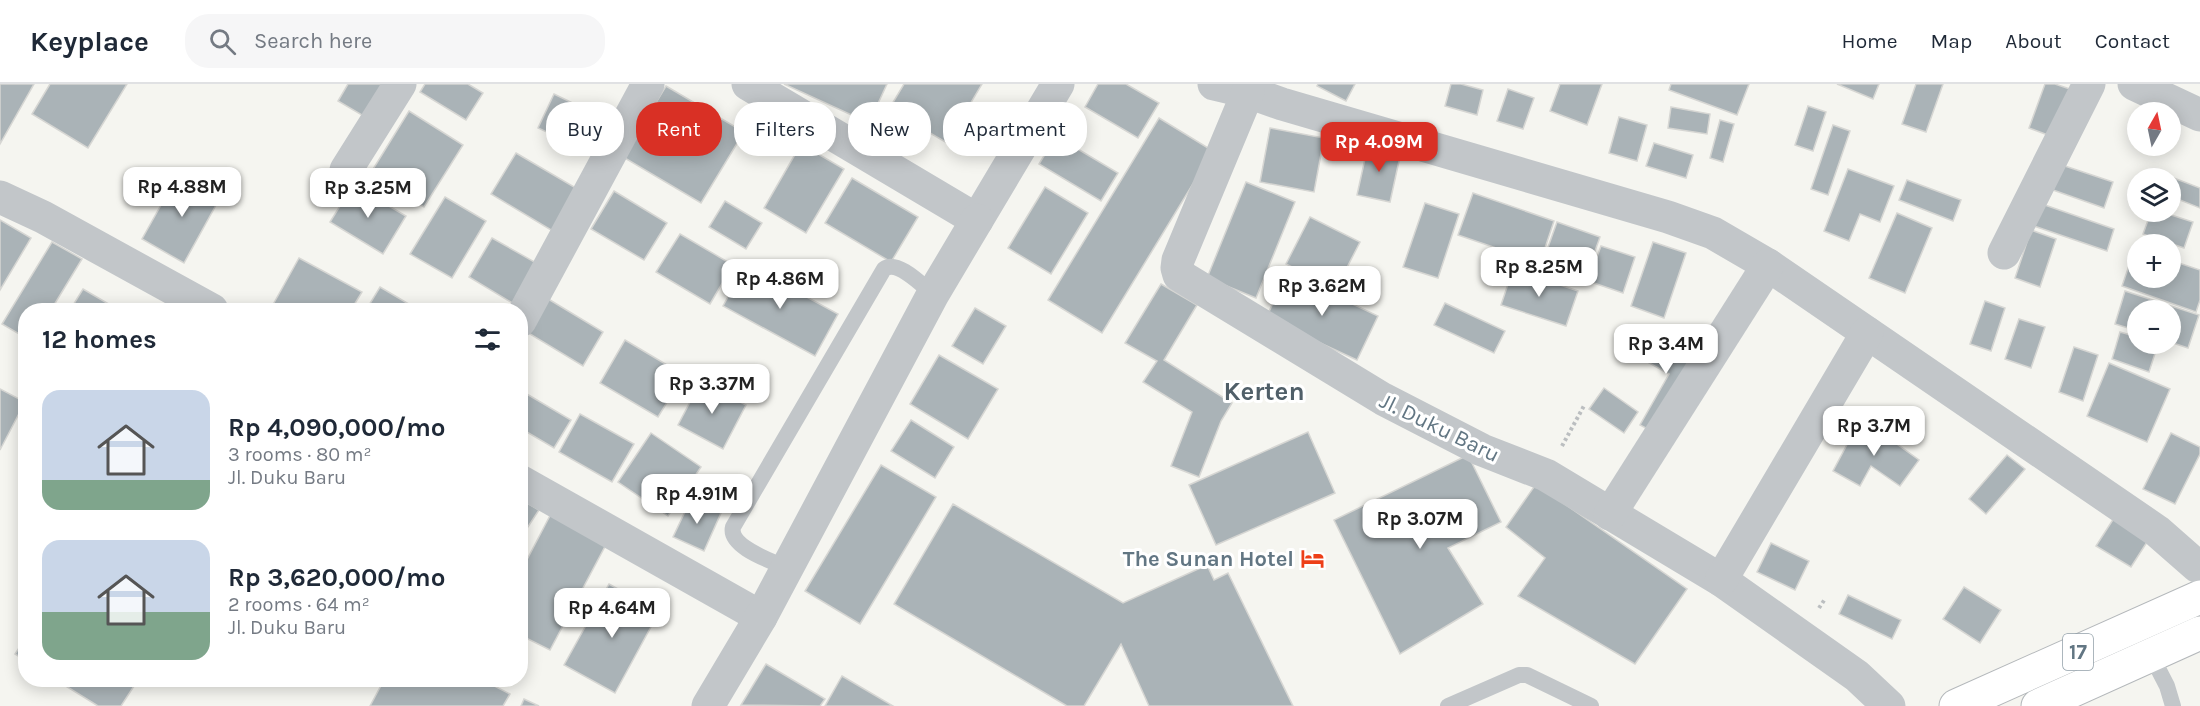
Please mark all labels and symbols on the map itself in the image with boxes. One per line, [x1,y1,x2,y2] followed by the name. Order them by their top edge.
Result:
[2127,102,2181,156] north arrow
[1317,122,1441,173] pin: Rp 4.09M
[120,167,244,218] pin: Rp 4.88M
[306,168,430,219] pin: Rp 3.25M
[1477,247,1601,298] pin: Rp 8.25M
[718,259,842,310] pin: Rp 4.86M
[1260,266,1384,317] pin: Rp 3.62M
[1611,324,1721,375] pin: Rp 3.4M
[650,364,774,415] pin: Rp 3.37M
[1223,376,1305,407] district label: Kerten
[1375,388,1504,468] street label: Jl. Duku Baru
[1819,406,1929,457] pin: Rp 3.7M
[635,474,759,525] pin: Rp 4.91M
[1358,499,1482,550] pin: Rp 3.07M
[1299,545,1325,571] hotel icon: The Sunan Hotel
[1123,546,1294,572] place label: The Sunan Hotel
[550,588,674,639] pin: Rp 4.64M
[2063,634,2093,670] road number: 17

